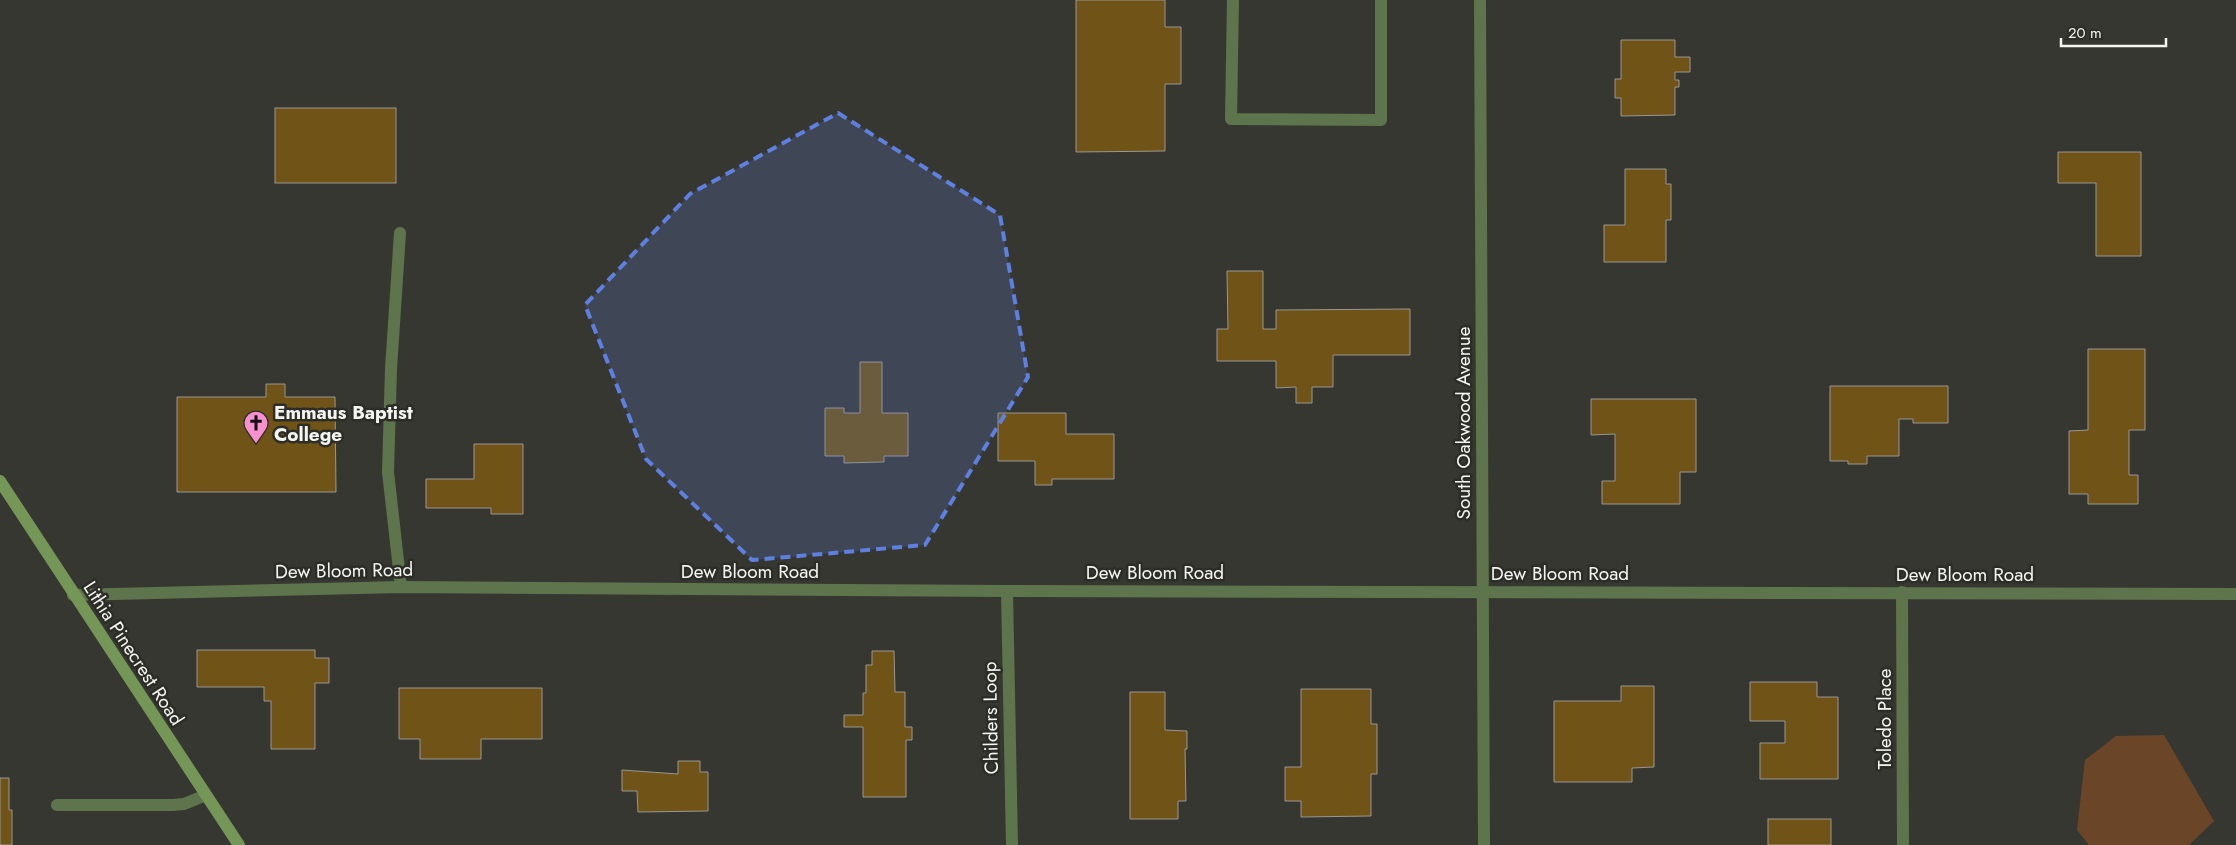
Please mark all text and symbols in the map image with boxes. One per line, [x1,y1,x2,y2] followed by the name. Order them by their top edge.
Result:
[2061,15,2166,47] scale bar
[2068,22,2102,44] text: 20 m
[1450,326,1477,519] street label: South Oakwood Avenue
[274,399,413,448] place label: Emmaus Baptist College
[243,410,269,444] church icon: Emmaus Baptist College
[275,556,413,585] street label: Dew Bloom Road
[681,558,819,585] street label: Dew Bloom Road
[1086,559,1224,586] street label: Dew Bloom Road
[1491,560,1629,587] street label: Dew Bloom Road
[1896,561,2034,588] street label: Dew Bloom Road
[77,576,190,731] street label: Lithia Pinecrest Road
[976,661,1005,775] street label: Childers Loop
[1871,668,1898,770] street label: Toledo Place

